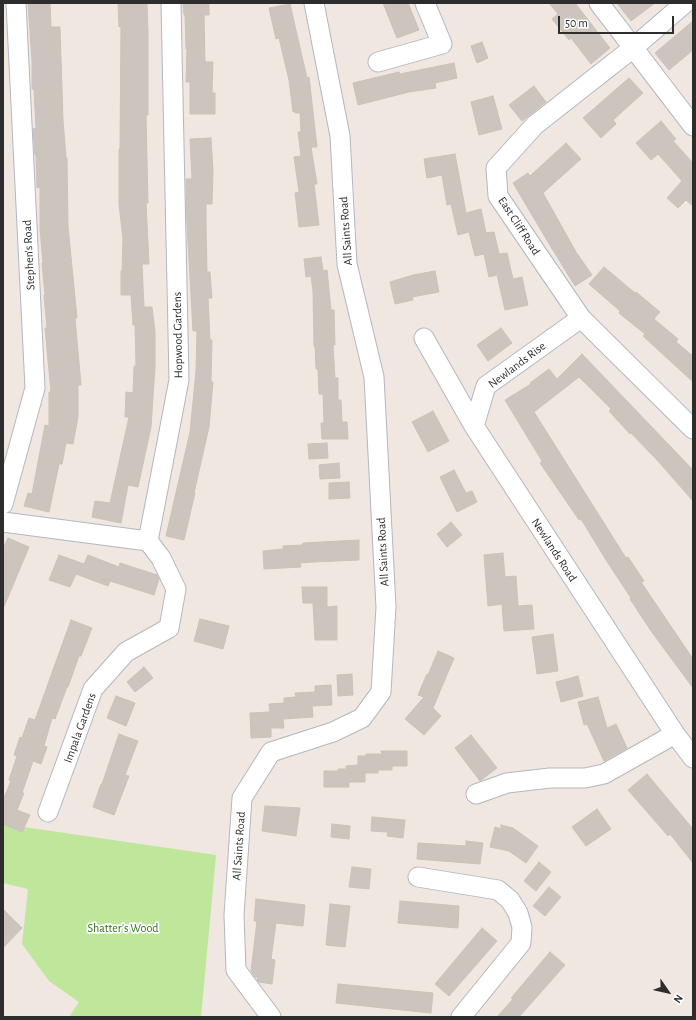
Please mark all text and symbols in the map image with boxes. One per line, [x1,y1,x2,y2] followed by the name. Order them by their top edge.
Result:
[560,8,676,34] scale bar
[565,17,588,29] text: 50 m
[495,194,543,258] street label: East Cliff Road
[336,196,356,266] street label: All Saints Road
[20,219,38,291] street label: Stephen's Road
[170,292,186,378] street label: Hopwood Gardens
[485,339,549,391] street label: Newlands Rise
[528,516,580,584] street label: Newlands Road
[374,517,392,587] street label: All Saints Road
[61,691,99,765] street label: Impala Gardens
[229,811,249,881] street label: All Saints Road
[87,921,159,935] park label: Shatter's Wood
[648,972,688,1012] north arrow
[672,993,685,1005] text: N

